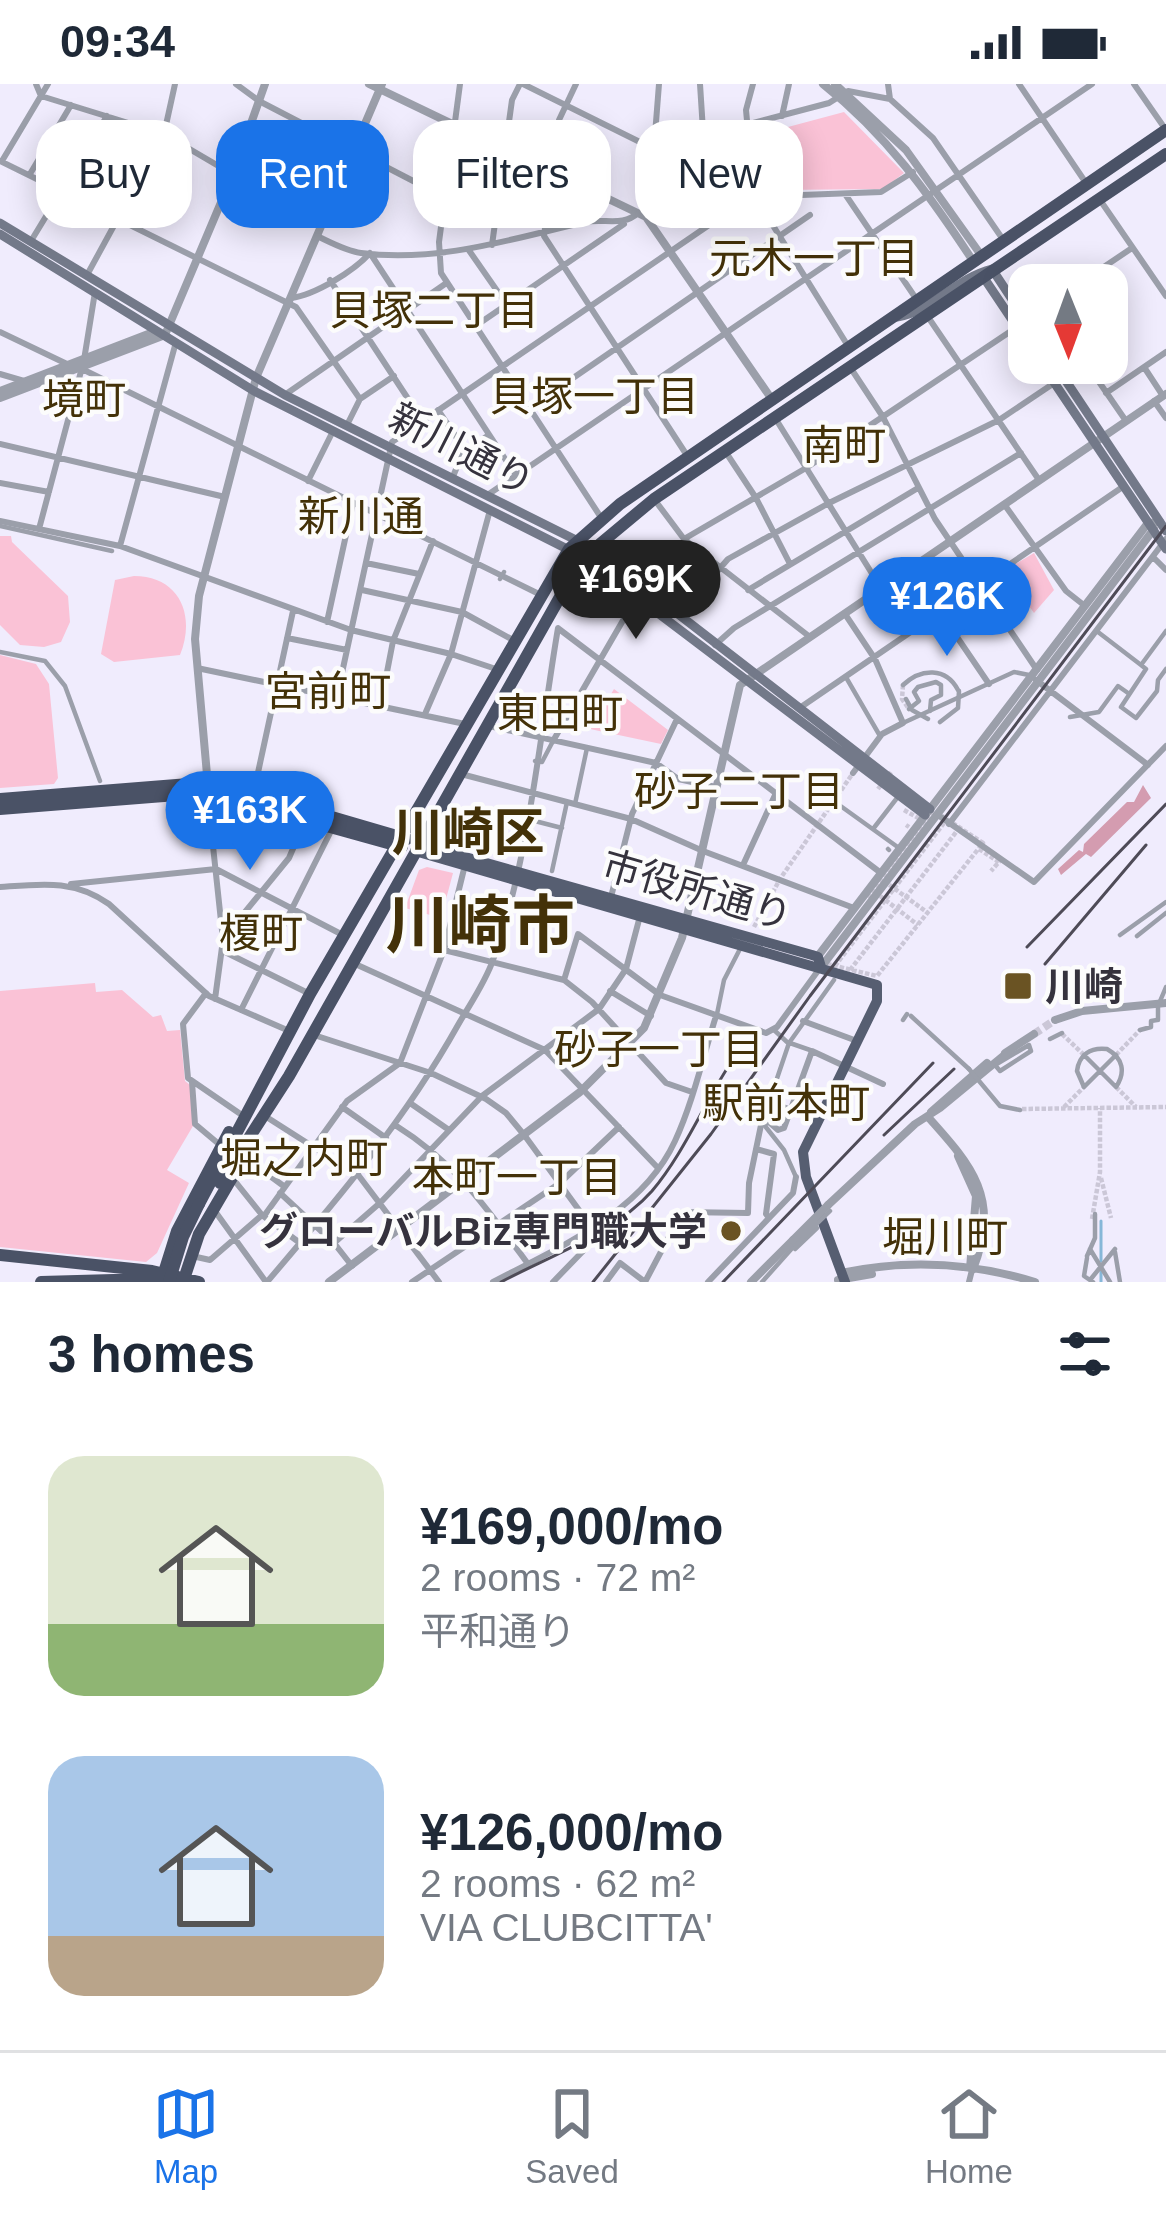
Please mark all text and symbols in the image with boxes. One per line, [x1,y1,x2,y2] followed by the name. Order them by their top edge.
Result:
[60,16,175,67] text: 09:34
[36,120,192,228] chip: Buy
[216,120,389,228] chip: Rent
[413,120,611,228] chip: Filters
[635,120,803,228] chip: New
[709,235,919,282] district label: 元木一丁目
[1008,264,1128,384] north arrow
[1008,264,1128,384] map controls
[329,287,539,334] district label: 貝塚二丁目
[489,373,699,420] district label: 貝塚一丁目
[42,376,126,423] district label: 境町
[383,395,541,504] street label: 新川通り
[802,422,886,469] district label: 南町
[298,493,424,540] district label: 新川通
[552,540,720,642] pin: ¥169K
[579,557,693,600] text: ¥169K
[863,557,1031,659] pin: ¥126K
[890,574,1004,617] text: ¥126K
[265,668,391,715] district label: 宮前町
[497,690,623,737] district label: 東田町
[634,768,844,815] district label: 砂子二丁目
[166,771,334,873] pin: ¥163K
[193,788,307,831] text: ¥163K
[391,804,545,861] district label: 川崎区
[597,843,797,938] street label: 市役所通り
[386,890,575,960] district label: 川崎市
[219,910,303,957] district label: 榎町
[1045,965,1123,1008] place label: 川崎
[1002,970,1034,1002] marker: 川崎
[554,1026,764,1073] district label: 砂子一丁目
[702,1080,870,1127] district label: 駅前本町
[220,1135,388,1182] district label: 堀之内町
[412,1154,622,1201] district label: 本町一丁目
[259,1210,707,1253] place label: グローバルBiz専門職大学
[882,1214,1008,1261] district label: 堀川町
[718,1218,744,1244] marker: グローバルBiz専門職大学
[1052,1321,1118,1387] icon: filters
[48,1326,255,1383] text: 3 homes
[420,1498,723,1555] text: ¥169,000/mo
[144,1504,288,1648] icon: home
[420,1556,695,1599] text: 2 rooms · 72 m²
[420,1610,576,1653] text: 平和通り
[144,1804,288,1948] icon: home
[420,1804,723,1861] text: ¥126,000/mo
[420,1862,695,1905] text: 2 rooms · 62 m²
[420,1906,713,1949] text: VIA CLUBCITTA'
[153,2081,219,2191] tab: Map
[525,2081,619,2191] tab: Saved
[925,2081,1013,2191] tab: Home

